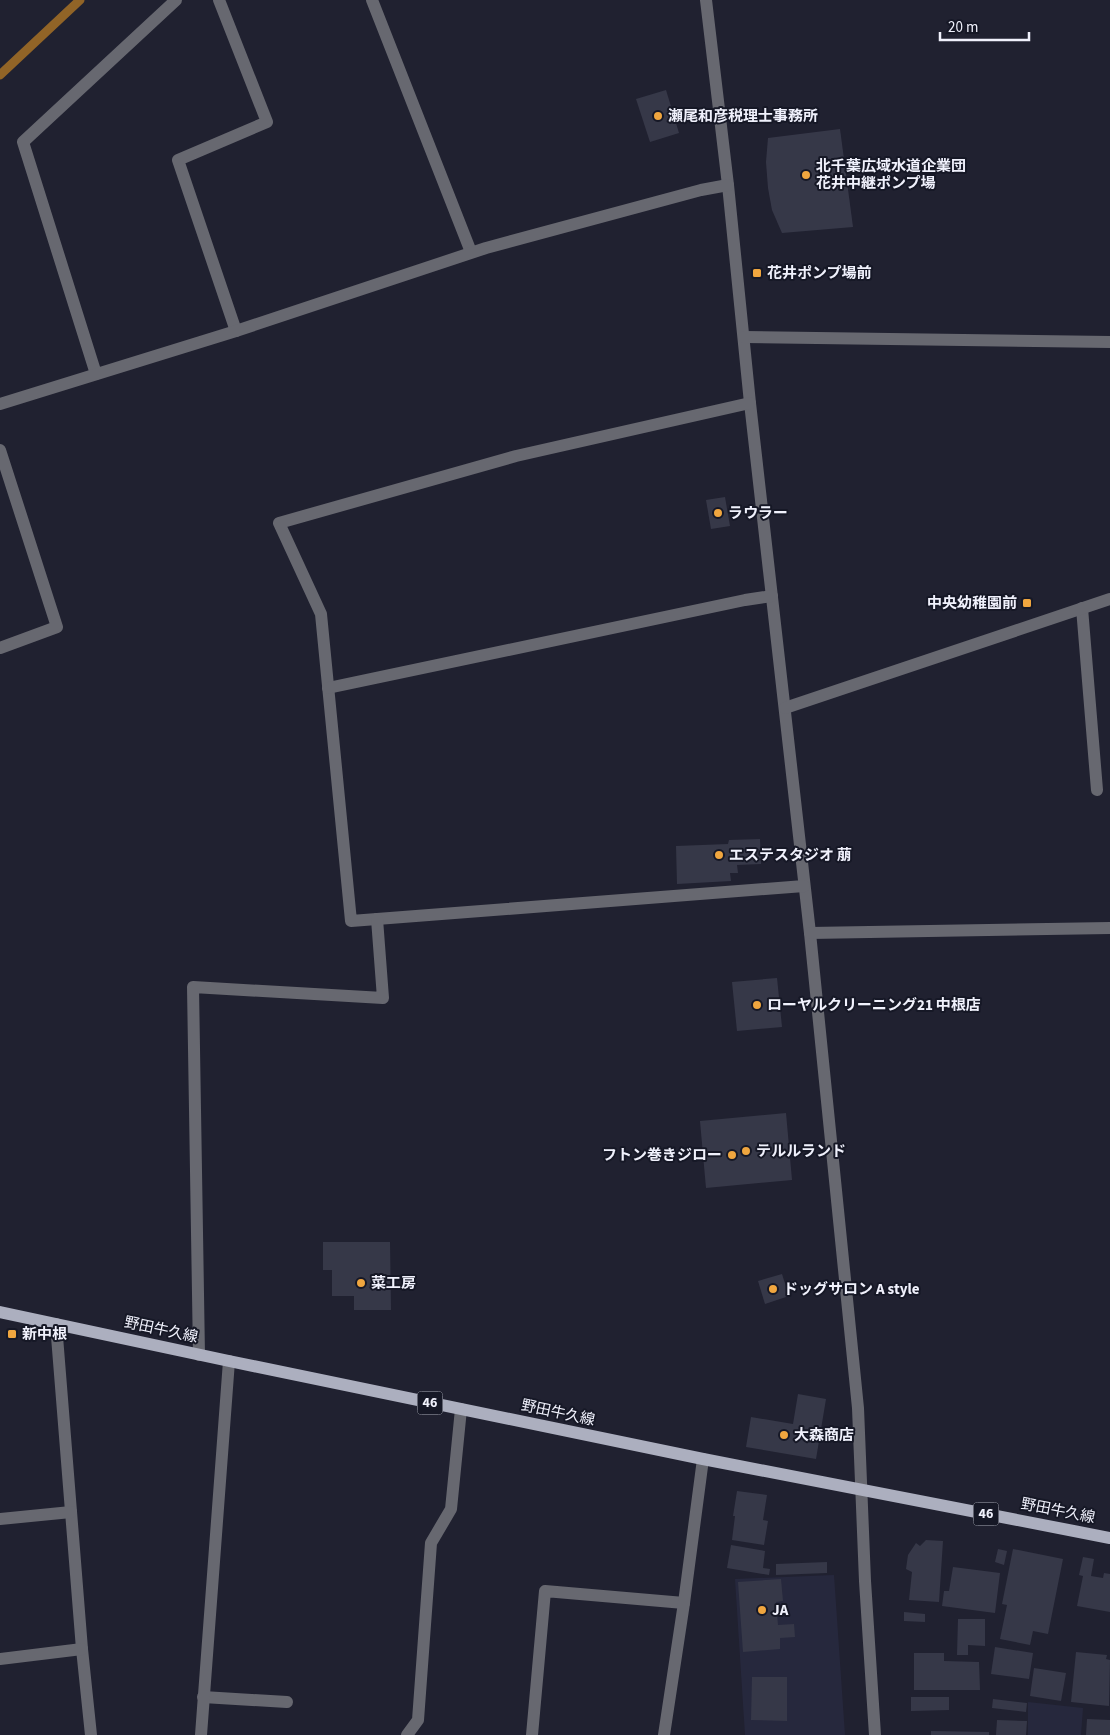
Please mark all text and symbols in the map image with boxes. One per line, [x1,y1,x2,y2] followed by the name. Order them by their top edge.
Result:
[940,10,1029,42] scale bar
[948,17,978,38] text: 20 m
[668,106,818,127] place label: 瀬尾和彦税理士事務所
[652,110,664,122] marker: 瀬尾和彦税理士事務所
[816,156,966,194] place label: 北千葉広域水道企業団 花井中継ポンプ場
[800,169,812,181] marker: 北千葉広域水道企業団 花井中継ポンプ場
[767,263,872,284] place label: 花井ポンプ場前
[751,267,763,279] marker: 花井ポンプ場前
[728,503,788,524] place label: ラウラー
[712,507,724,519] marker: ラウラー
[927,593,1017,614] place label: 中央幼稚園前
[1021,597,1033,609] marker: 中央幼稚園前
[729,845,852,866] place label: エステスタジオ 萠
[713,849,725,861] marker: エステスタジオ 萠
[767,995,981,1016] place label: ローヤルクリーニング21 中根店
[751,999,763,1011] marker: ローヤルクリーニング21 中根店
[756,1141,846,1162] place label: テルルランド
[602,1145,722,1166] place label: フトン巻きジロー
[740,1145,752,1157] marker: テルルランド
[726,1149,738,1161] marker: フトン巻きジロー
[371,1273,416,1294] place label: 菜工房
[355,1277,367,1289] marker: 菜工房
[783,1279,920,1300] place label: ドッグサロン A style
[767,1283,779,1295] marker: ドッグサロン A style
[122,1312,200,1348] street label: 野田牛久線
[22,1324,67,1345] place label: 新中根
[6,1328,18,1340] marker: 新中根
[418,1392,442,1415] road number: 46
[519,1395,597,1431] street label: 野田牛久線
[794,1425,854,1446] place label: 大森商店
[778,1429,790,1441] marker: 大森商店
[1019,1494,1097,1528] street label: 野田牛久線
[974,1502,998,1526] road number: 46
[772,1600,789,1621] place label: JA
[756,1604,768,1616] marker: JA

